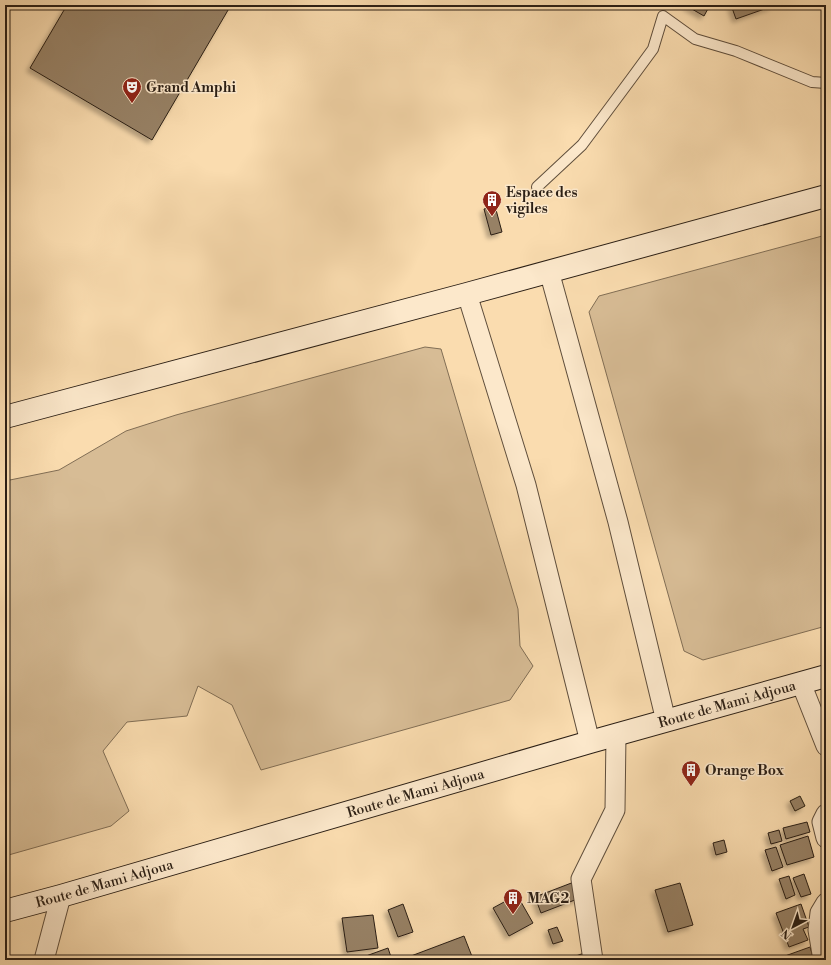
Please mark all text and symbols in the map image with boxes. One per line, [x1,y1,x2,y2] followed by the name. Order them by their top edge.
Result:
[121,76,143,104] theatre icon: Grand Amphi
[146,79,236,97] place label: Grand Amphi
[505,184,578,218] place label: Espace des vigiles
[481,189,503,217] building icon: Espace des vigiles
[656,677,799,733] street label: Route de Mami Adjoua
[680,759,702,787] building icon: Orange Box
[705,762,785,780] place label: Orange Box
[345,765,487,822] street label: Route de Mami Adjoua
[34,856,176,912] street label: Route de Mami Adjoua
[502,887,524,915] building icon: MAG2
[527,890,569,908] place label: MAG2
[773,907,813,947] north arrow
[779,925,795,942] text: N

